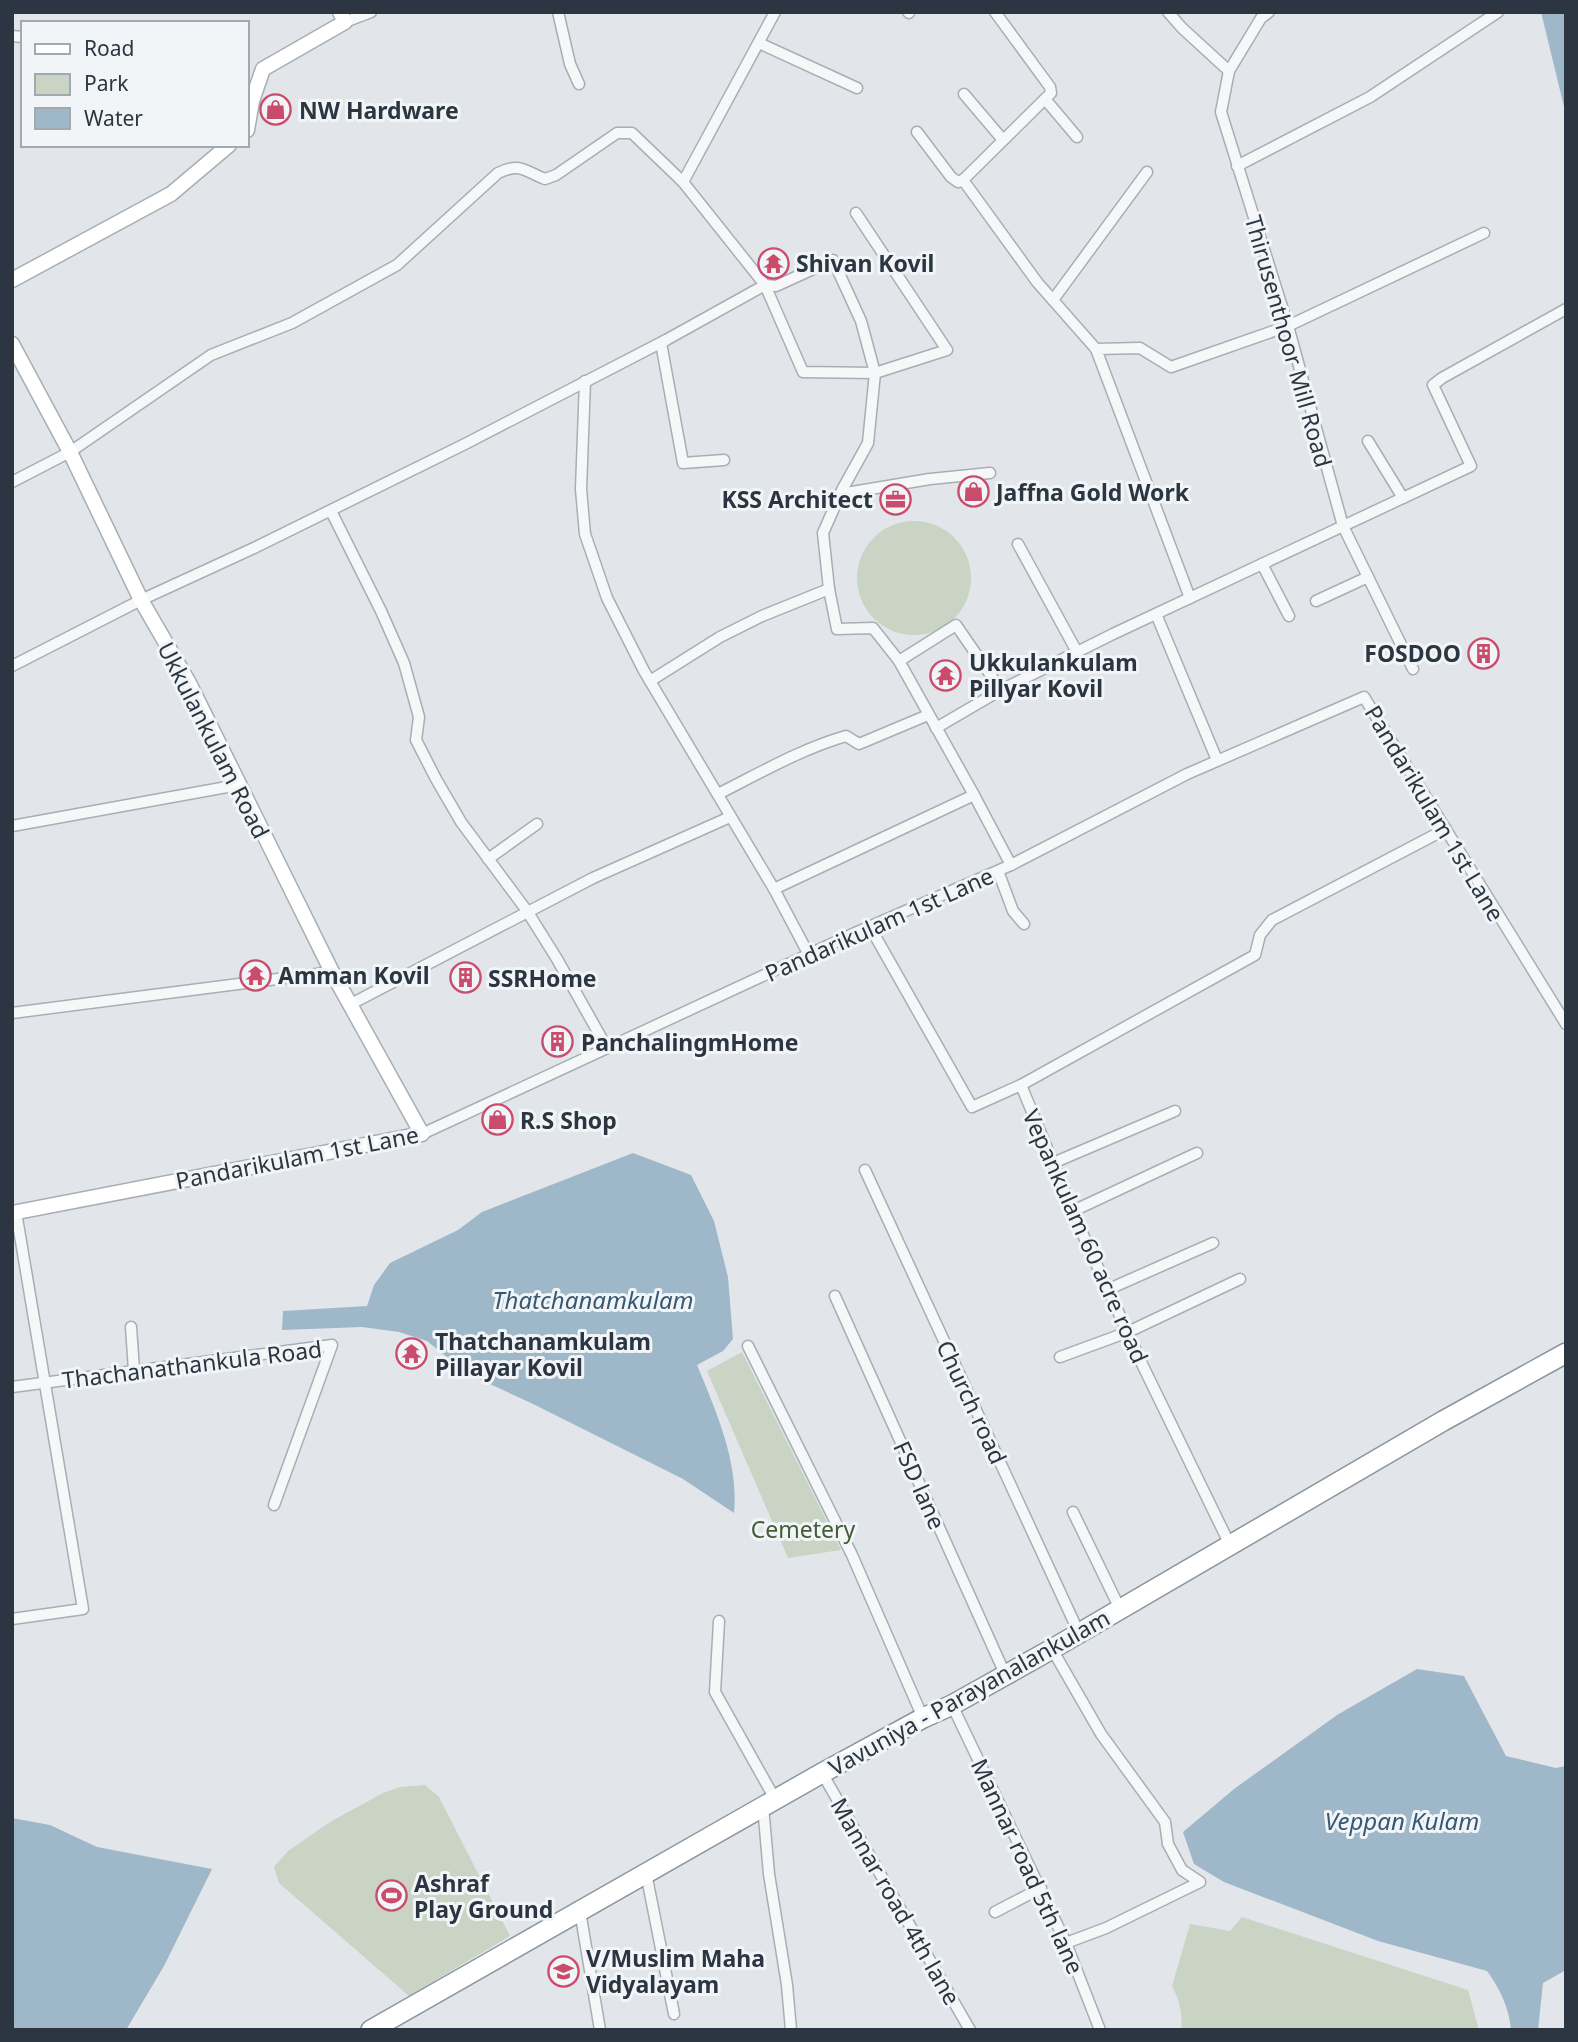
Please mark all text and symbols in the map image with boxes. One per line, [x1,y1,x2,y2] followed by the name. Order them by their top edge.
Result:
[21,21,248,147] legend
[84,34,134,62] text: Road
[84,69,129,97] text: Park
[259,93,293,127] shop icon: NW Hardware
[299,94,459,126] place label: NW Hardware
[84,104,143,132] text: Water
[1238,211,1340,471] street label: Thirusenthoor Mill Road
[756,246,790,280] temple icon: Shivan Kovil
[796,247,934,279] place label: Shivan Kovil
[956,475,990,509] shop icon: Jaffna Gold Work
[994,476,1190,508] place label: Jaffna Gold Work
[879,482,913,516] office icon: KSS Architect
[721,483,873,515] place label: KSS Architect
[151,636,277,844] street label: Ukkulankulam Road
[1467,636,1501,670] building icon: FOSDOO
[1364,637,1461,669] place label: FOSDOO
[969,646,1138,704] place label: Ukkulankulam Pillyar Kovil
[929,658,963,692] temple icon: Ukkulankulam Pillyar Kovil
[1358,699,1512,927] street label: Pandarikulam 1st Lane
[760,859,998,989] street label: Pandarikulam 1st Lane
[238,958,272,992] temple icon: Amman Kovil
[278,959,430,991] place label: Amman Kovil
[448,961,482,995] building icon: SSRHome
[488,962,597,994] place label: SSRHome
[541,1025,575,1059] building icon: PanchalingmHome
[581,1026,798,1058] place label: PanchalingmHome
[480,1103,514,1137] shop icon: R.S Shop
[520,1104,617,1136] place label: R.S Shop
[1016,1104,1156,1368] street label: Vepankulam 60 acre road
[173,1118,421,1196] street label: Pandarikulam 1st Lane
[492,1283,694,1316] water label: Thatchanamkulam
[435,1325,651,1383] place label: Thatchanamkulam Pillayar Kovil
[60,1332,324,1396] street label: Thachanathankula Road
[929,1335,1015,1469] street label: Church road
[395,1337,429,1371] temple icon: Thatchanamkulam Pillayar Kovil
[886,1436,954,1534] street label: FSD lane
[751,1513,856,1545] park label: Cemetery
[823,1601,1115,1783] street label: Vavuniya - Parayanalankulam
[964,1753,1092,1979] street label: Mannar road 5th lane
[824,1792,968,2010] street label: Mannar road 4th lane
[1325,1804,1479,1837] water label: Veppan Kulam
[414,1867,553,1925] place label: Ashraf Play Ground
[374,1879,408,1913] sports icon: Ashraf Play Ground
[586,1942,765,2000] place label: V/Muslim Maha Vidyalayam
[546,1954,580,1988] school or university icon: V/Muslim Maha Vidyalayam

